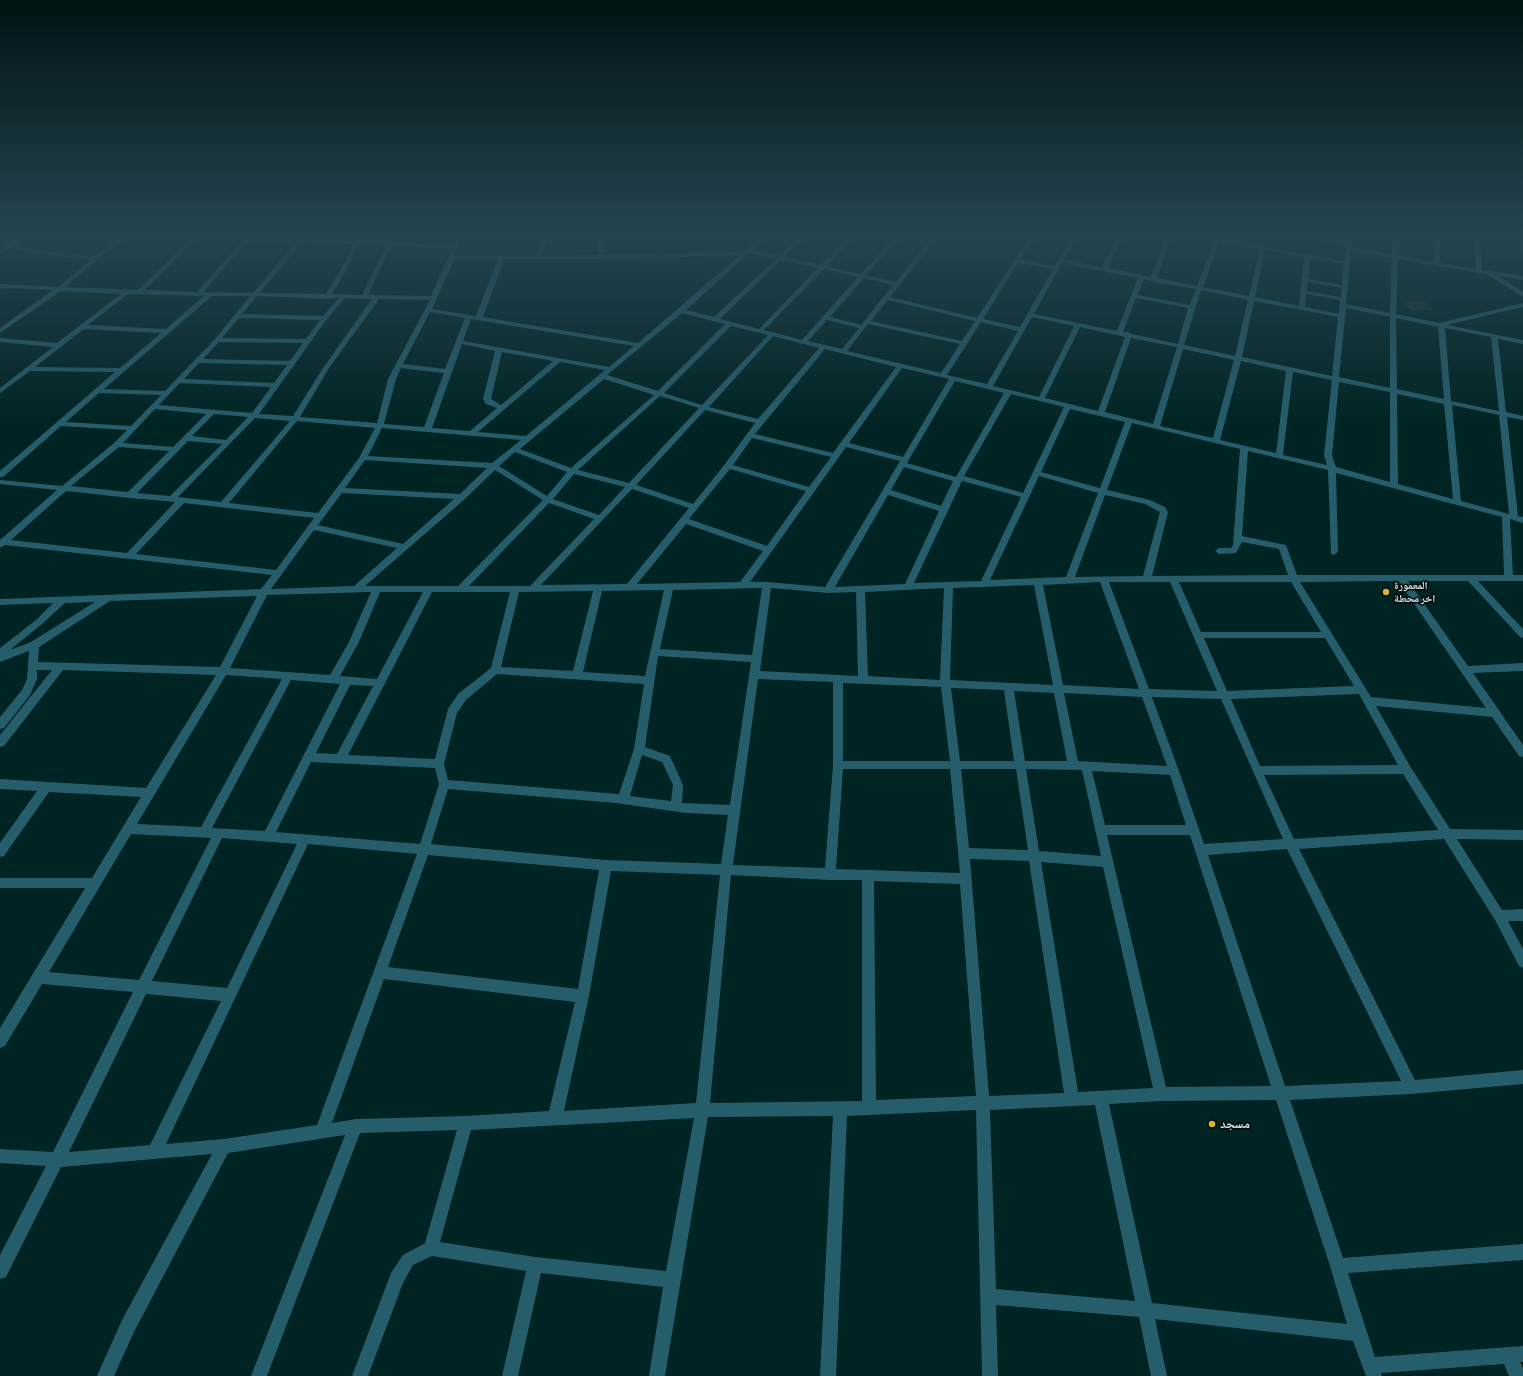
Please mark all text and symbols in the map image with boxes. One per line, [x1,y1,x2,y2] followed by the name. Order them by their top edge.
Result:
[1394,579,1435,605] place label: المعمورة اخر محطة
[1381,587,1391,597] marker: المعمورة اخر محطة
[1220,1116,1250,1132] place label: مسجد
[1207,1119,1217,1129] marker: مسجد

